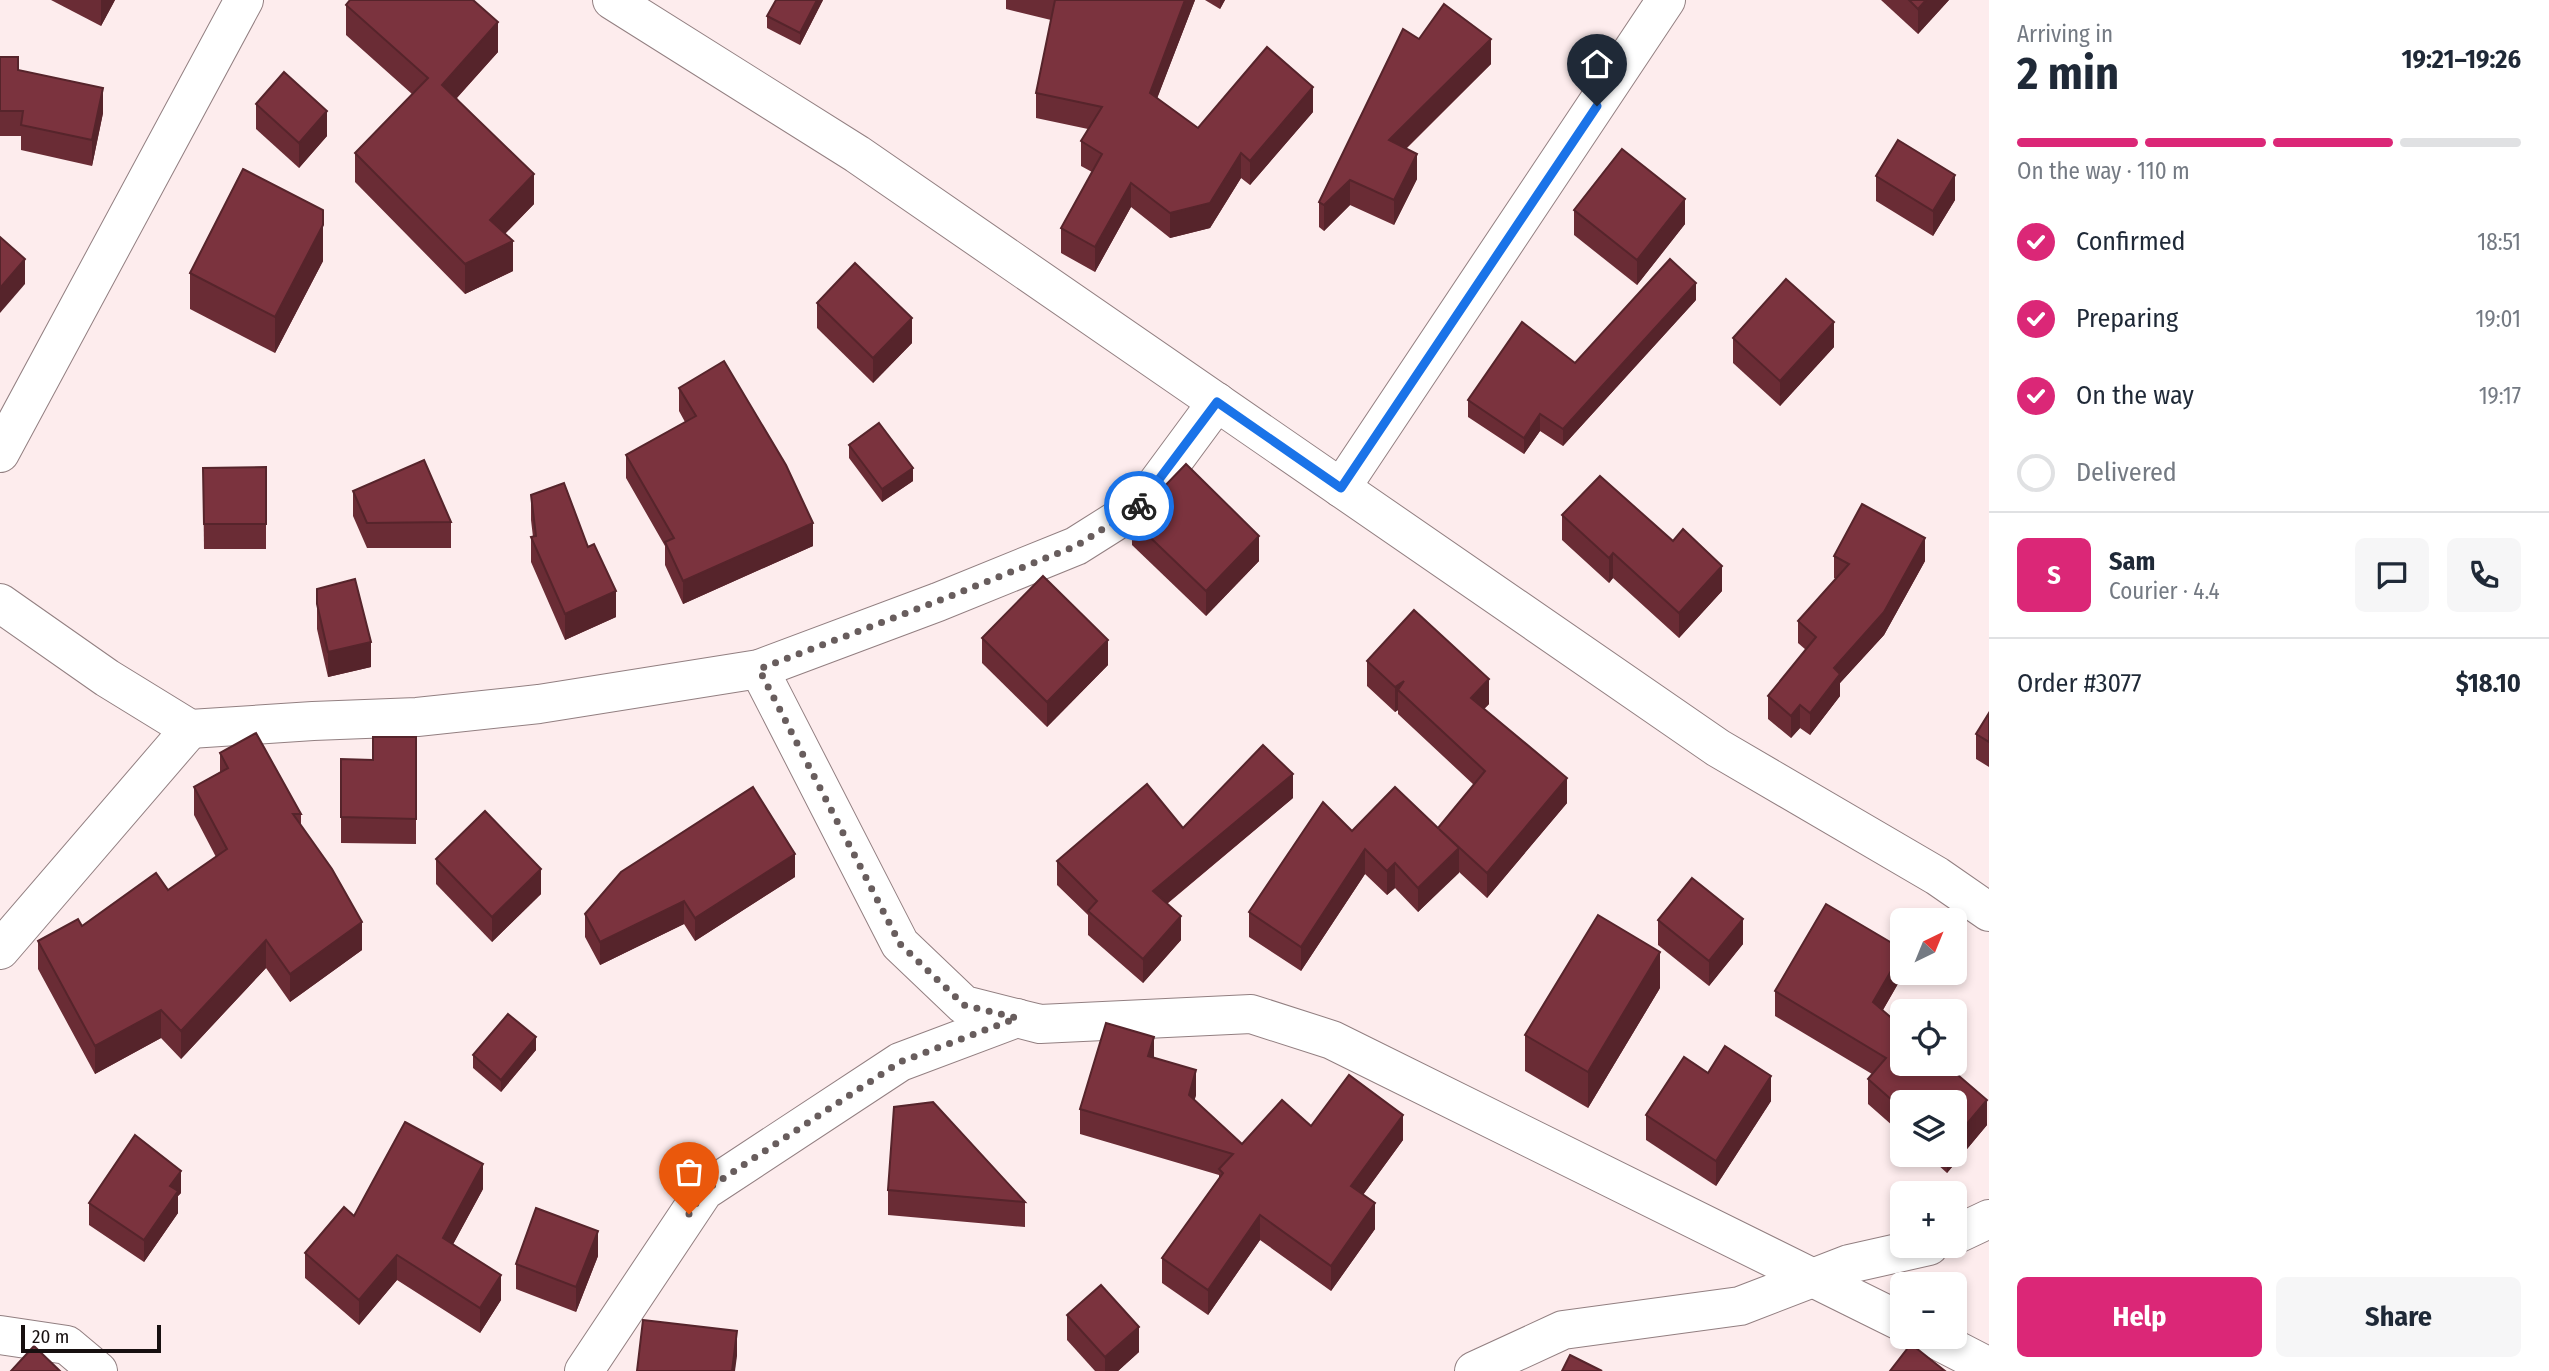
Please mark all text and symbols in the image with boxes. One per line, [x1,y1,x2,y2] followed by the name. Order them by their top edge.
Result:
[2017,20,2113,48] text: Arriving in
[1567,34,1627,106] pin
[2401,44,2521,75] text: 19:21–19:26
[1578,45,1616,83] icon: home
[2017,46,2119,101] text: 2 min
[2017,157,2190,185] text: On the way · 110 m
[2017,223,2055,261] icon: check
[2076,226,2186,257] text: Confirmed
[2477,228,2521,256] text: 18:51
[2017,300,2055,338] icon: check
[2076,303,2178,334] text: Preparing
[2476,305,2521,333] text: 19:01
[2017,377,2055,415] icon: check
[2076,380,2194,411] text: On the way
[2479,382,2521,410] text: 19:17
[2076,457,2177,488] text: Delivered
[1104,471,1174,541] courier
[1120,487,1158,525] icon: bike
[2355,538,2429,612] button: chat
[2447,538,2521,612] button: phone
[2109,546,2155,577] text: Sam
[2047,560,2061,591] text: S
[2109,577,2220,605] text: Courier · 4.4
[2017,668,2142,699] text: Order #3077
[2456,668,2521,699] text: $18.10
[1890,908,1967,985] north arrow
[1890,908,1967,1349] map controls
[1890,999,1967,1076] button: locate
[1890,1090,1967,1167] button: layers
[659,1142,719,1214] pin
[670,1153,708,1191] icon: bag
[1890,1181,1967,1258] button: +
[1890,1272,1967,1349] button: −
[2017,1277,2262,1357] button: Help
[2276,1277,2521,1357] button: Share
[21,1322,161,1354] scale bar
[32,1325,69,1348] text: 20 m

